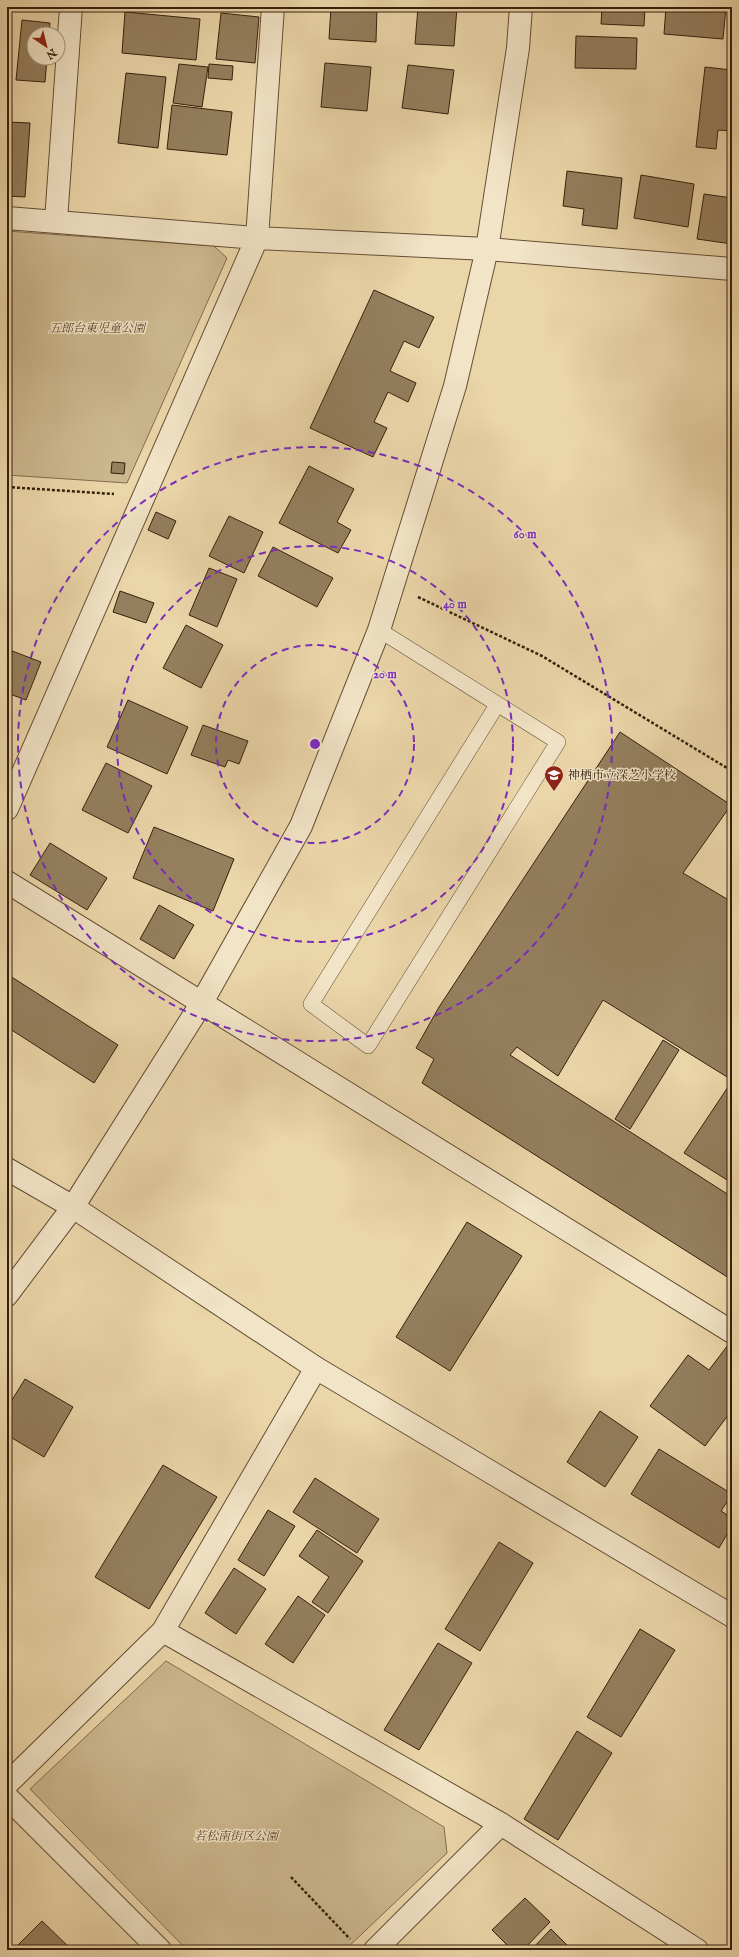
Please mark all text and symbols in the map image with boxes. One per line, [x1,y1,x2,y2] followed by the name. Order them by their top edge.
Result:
[26,26,66,66] north arrow
[43,44,60,62] text: N
[49,321,147,336] park label: 五郎台東児童公園
[514,527,537,542] text: 60 m
[443,597,468,612] text: 40 m
[373,667,397,682] text: 20 m
[308,737,322,751] centre of rings
[543,764,565,792] school or university icon: 神栖市立深芝小学校
[568,768,676,783] place label: 神栖市立深芝小学校
[194,1829,280,1844] park label: 若松南街区公園

